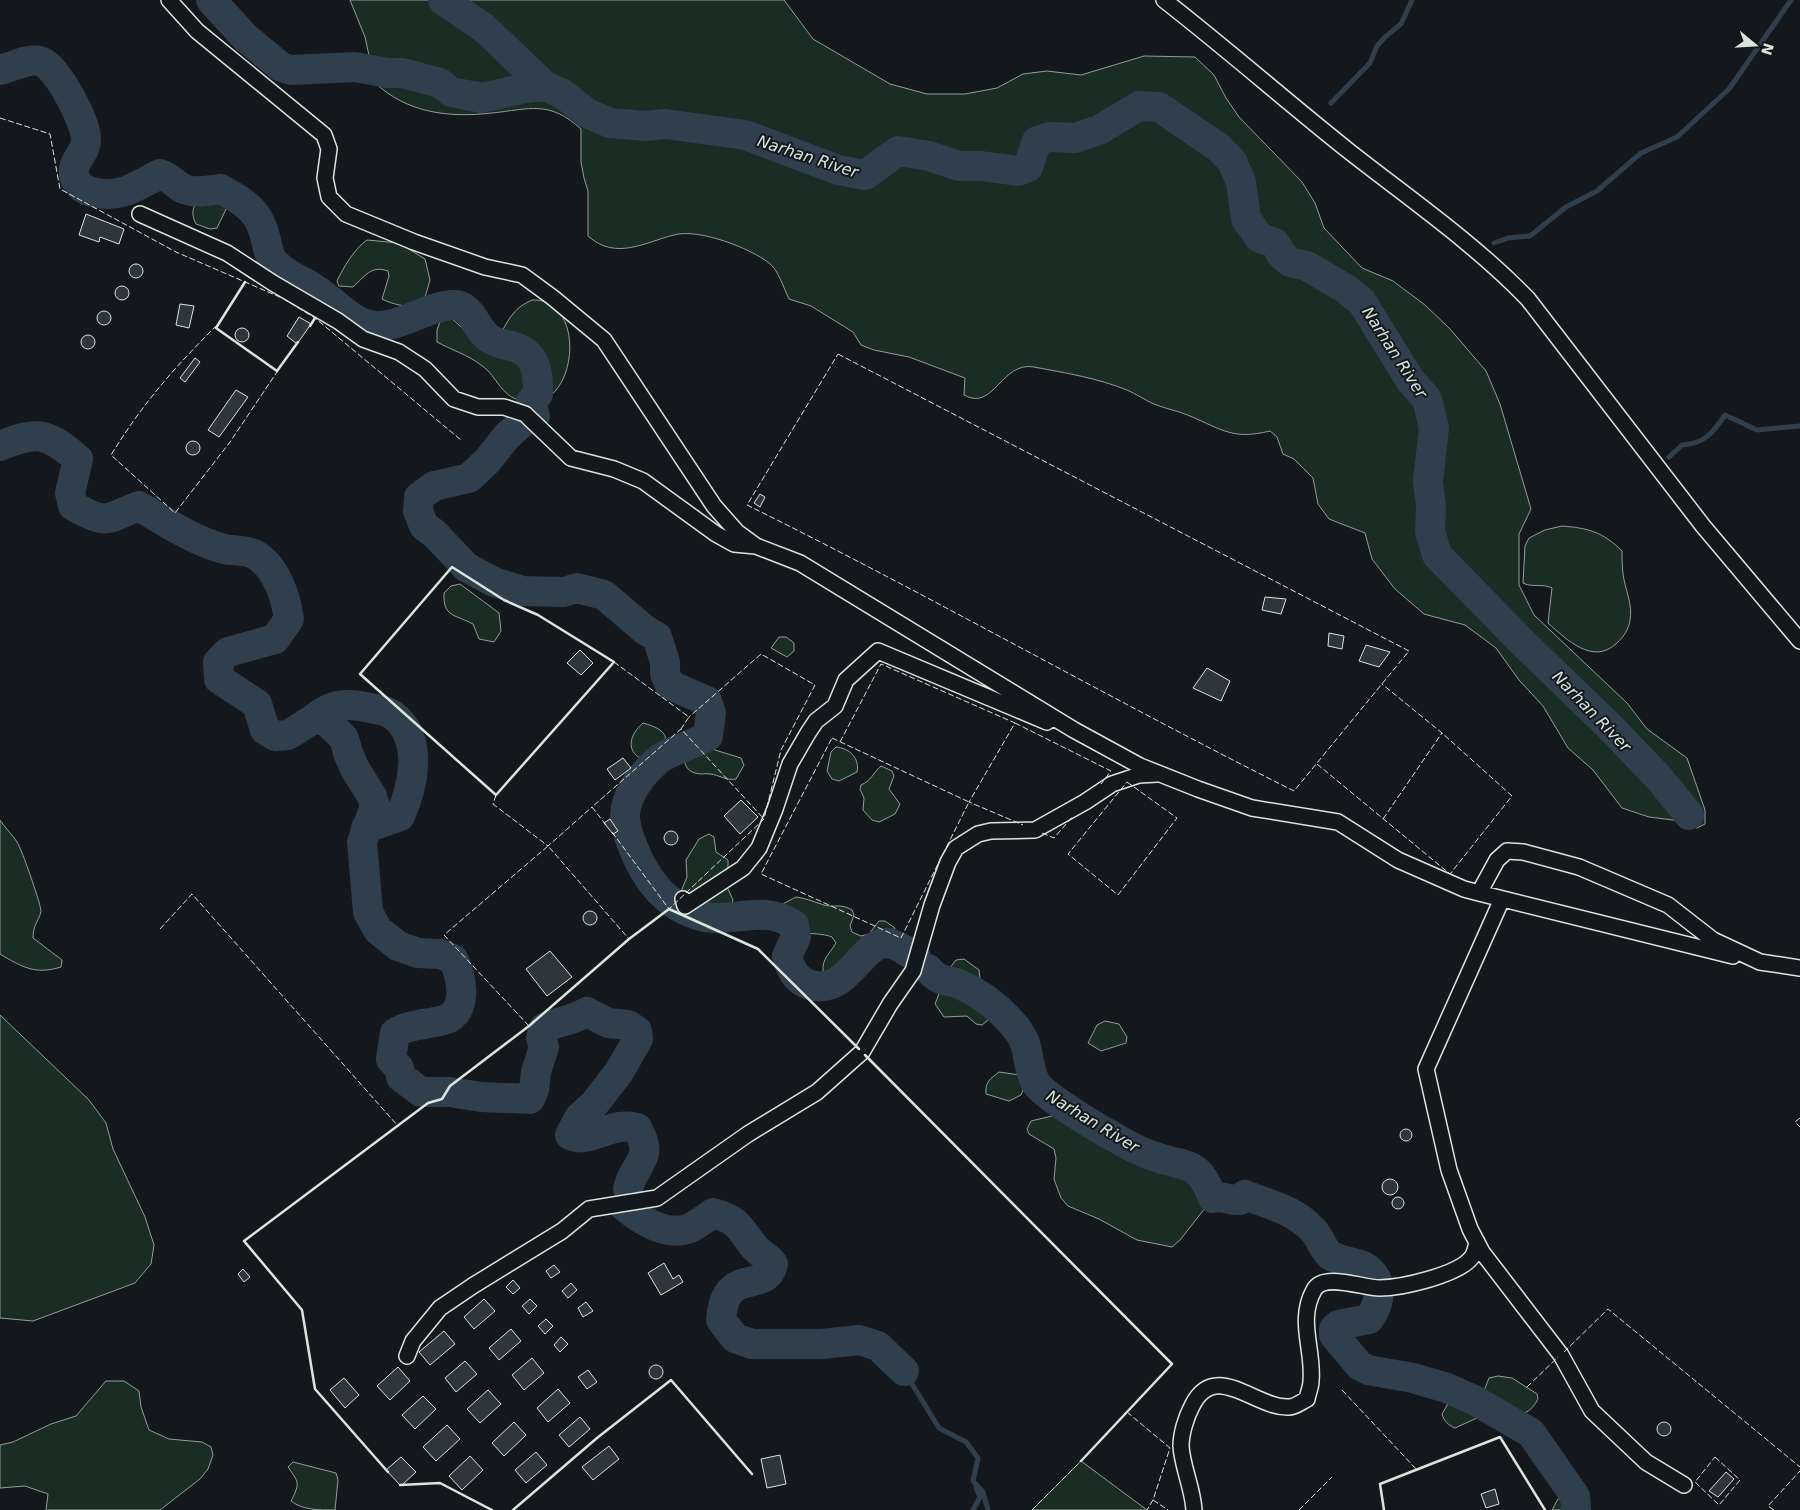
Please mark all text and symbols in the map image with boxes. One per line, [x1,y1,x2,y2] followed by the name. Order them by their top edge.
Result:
[1730,20,1780,70] north arrow
[1758,41,1777,57] text: N
[755,131,862,182] water label: Narhan River
[1358,303,1432,403] water label: Narhan River
[1548,667,1636,757] water label: Narhan River
[1043,1086,1144,1157] water label: Narhan River

